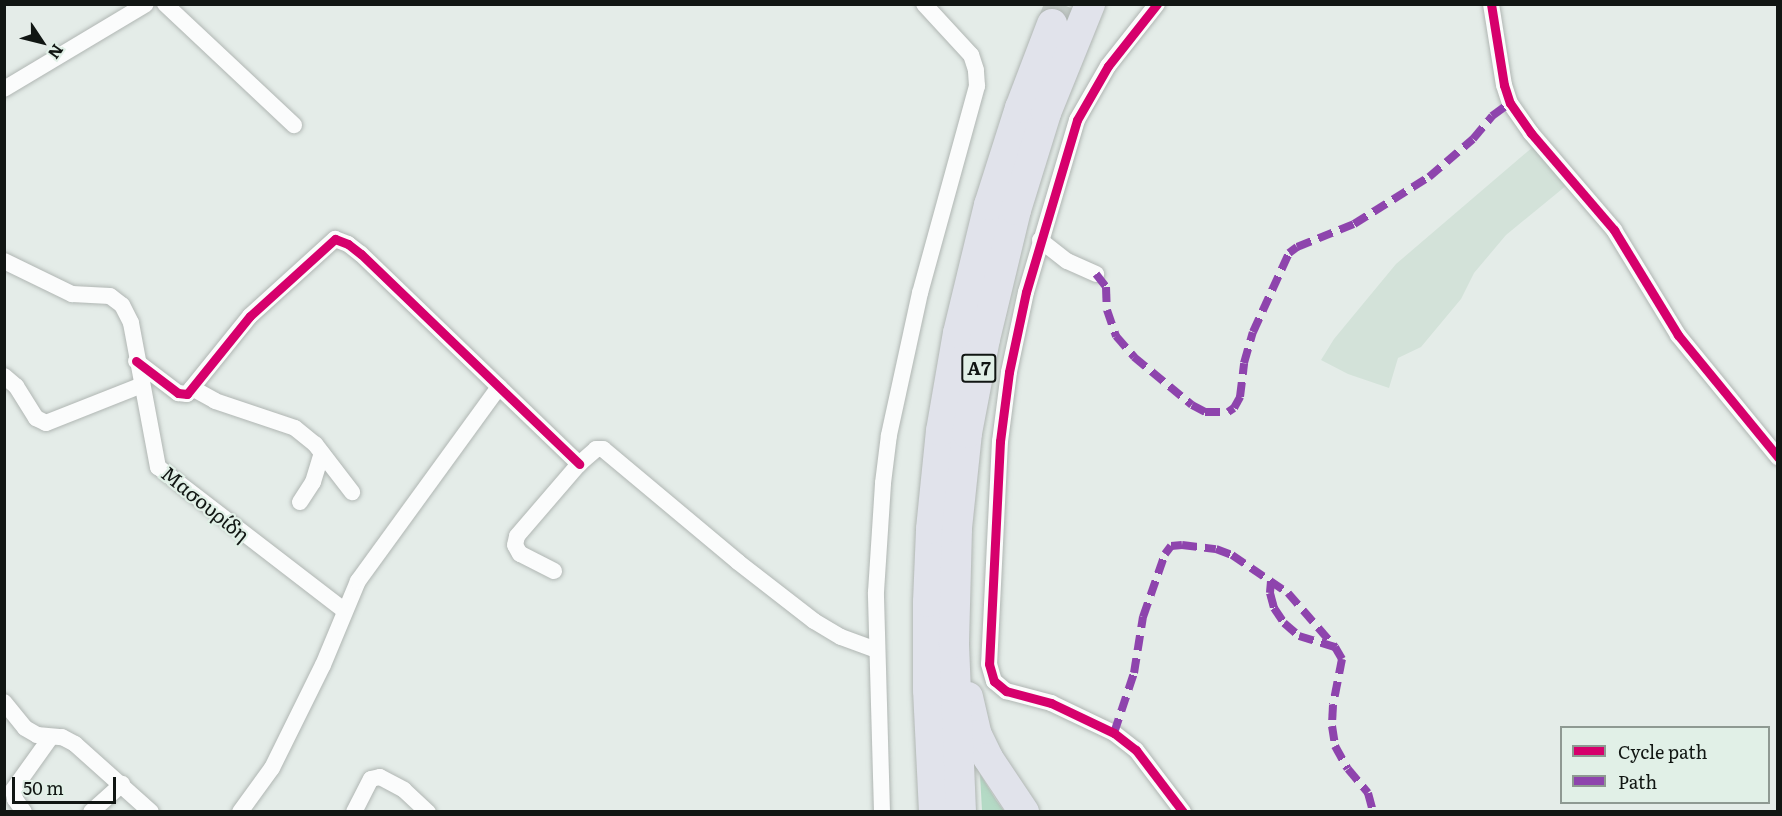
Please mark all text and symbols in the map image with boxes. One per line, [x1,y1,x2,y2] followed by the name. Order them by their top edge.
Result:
[12,12,72,72] north arrow
[43,40,70,65] text: N
[961,353,997,383] road number: Α7
[157,460,255,546] street label: Μασουρίδη
[1560,726,1770,804] legend
[1618,738,1707,765] text: Cycle path
[15,765,118,803] scale bar
[1618,768,1657,795] text: Path
[23,774,64,801] text: 50 m

